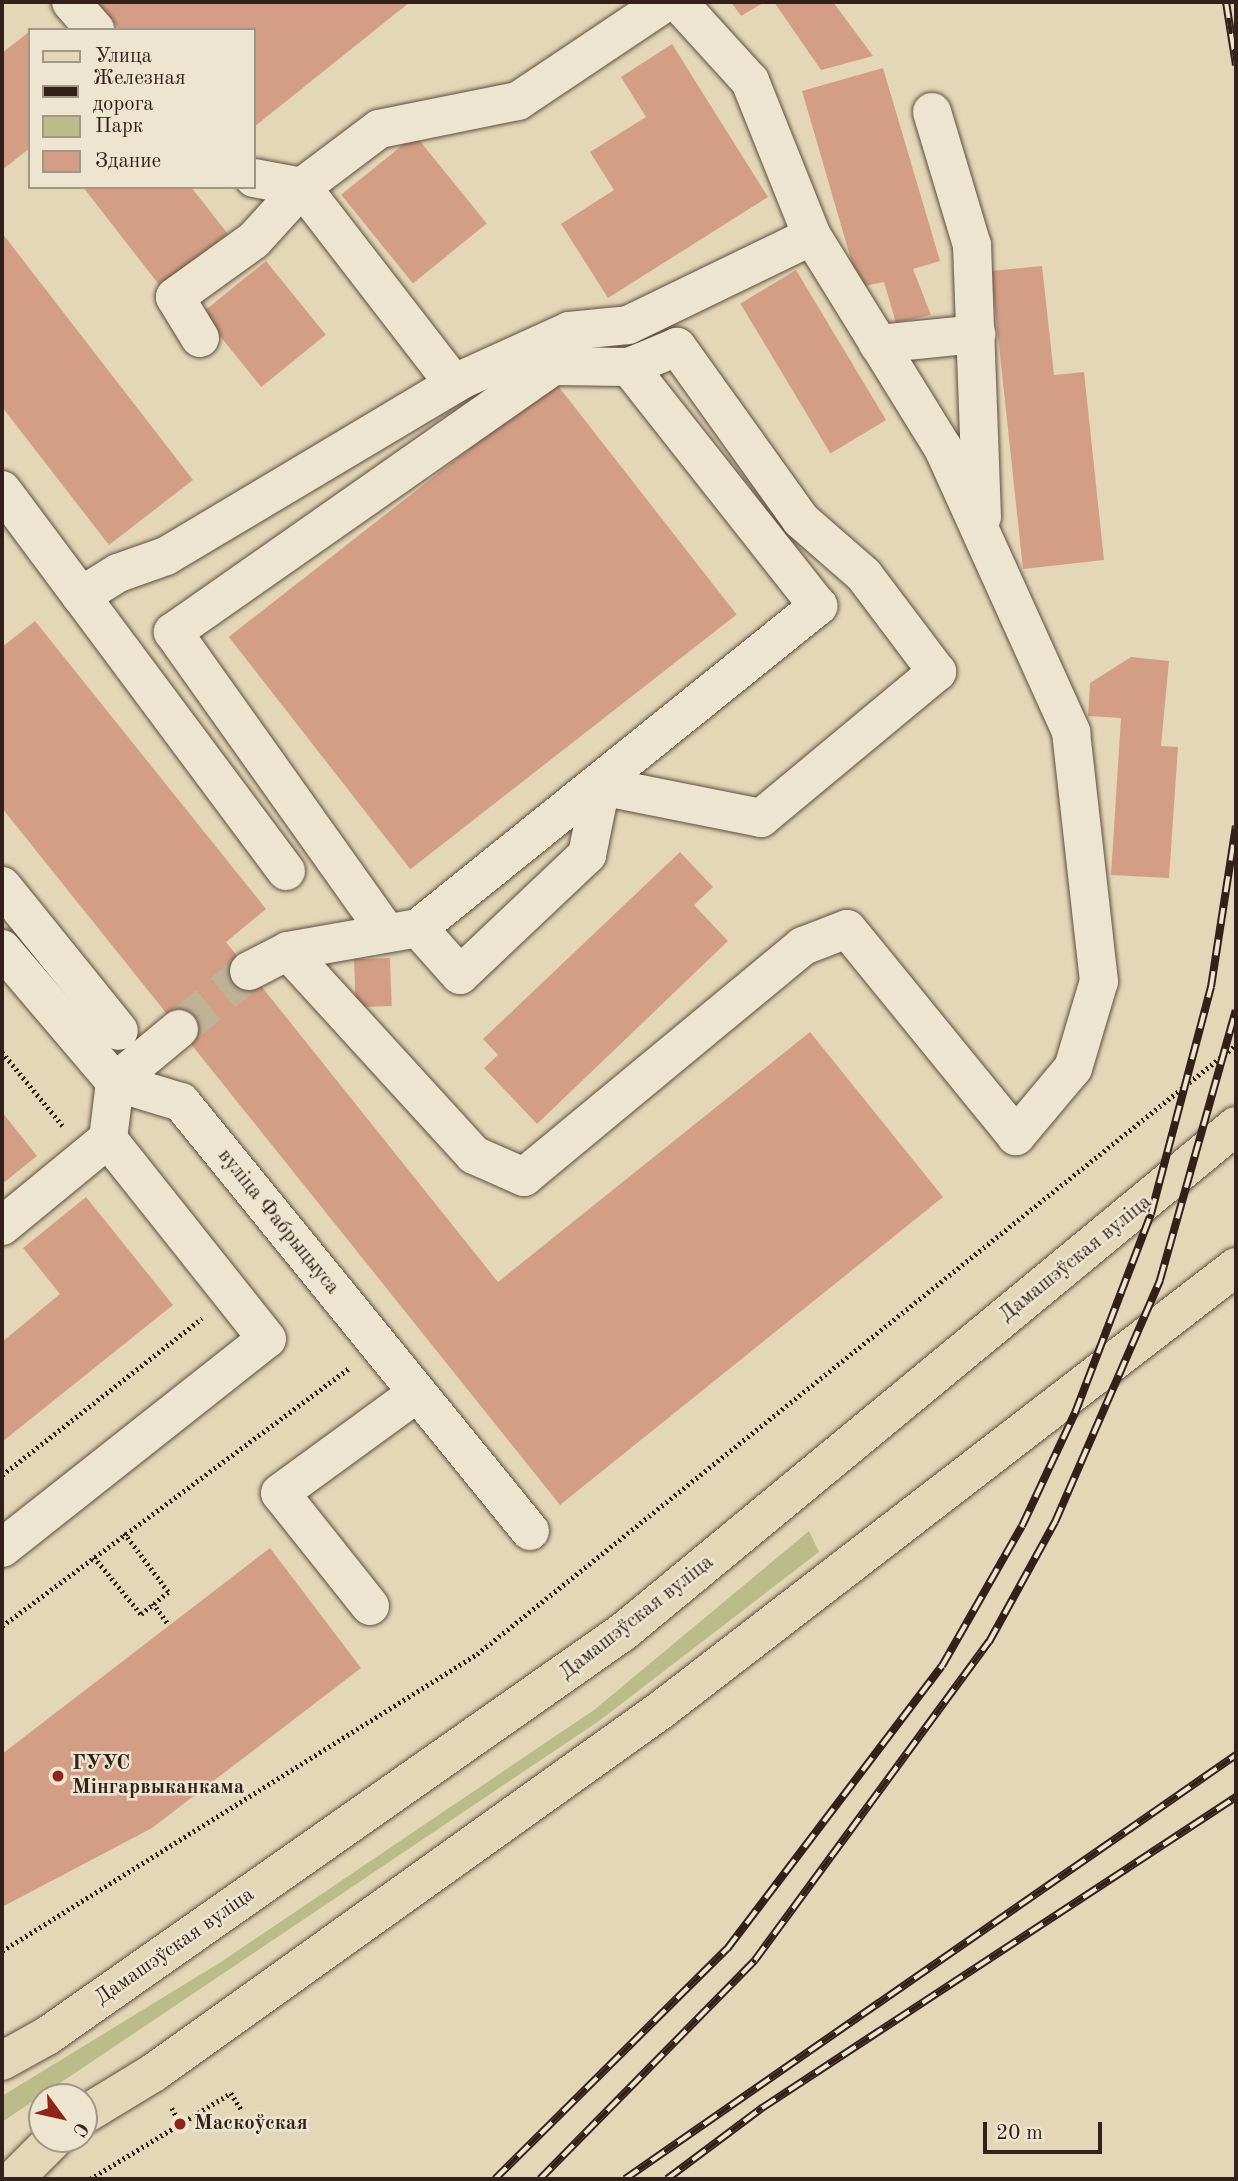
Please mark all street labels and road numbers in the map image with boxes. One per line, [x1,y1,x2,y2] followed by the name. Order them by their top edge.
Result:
[212,1144,344,1300] street label: вуліца Фабрыцыуса
[995,1190,1157,1328] street label: Дамашэўская вуліца
[555,1550,719,1686] street label: Дамашэўская вуліца
[91,1883,259,2011] street label: Дамашэўская вуліца

